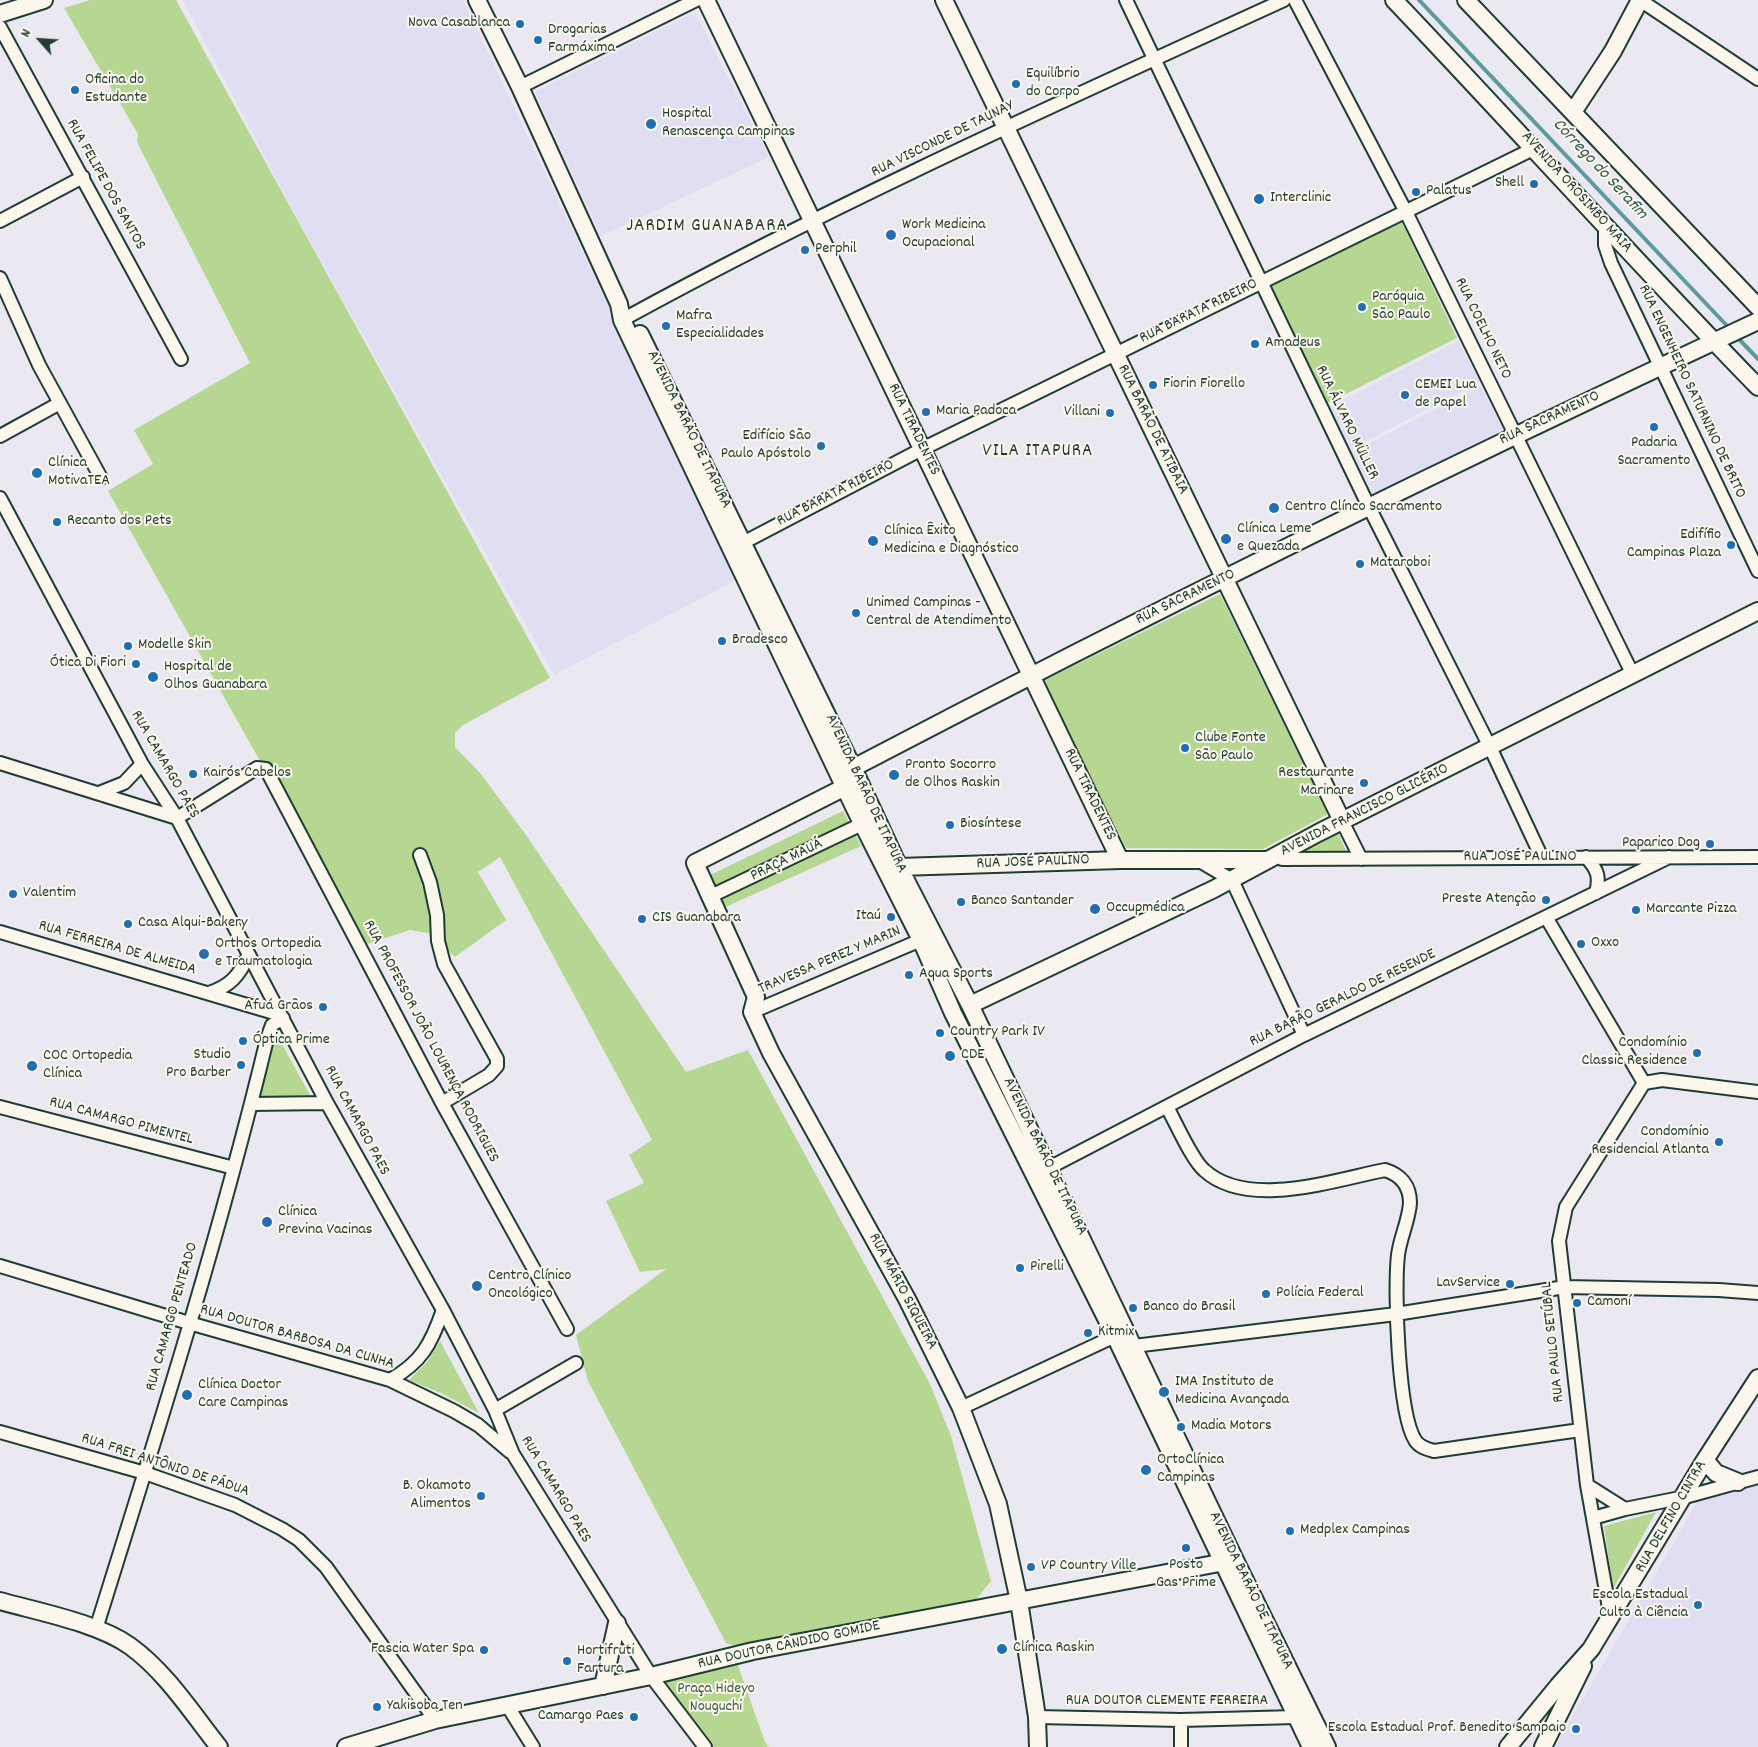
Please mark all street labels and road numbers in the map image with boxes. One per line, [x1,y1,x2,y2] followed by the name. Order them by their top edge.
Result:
[869,97,1017,183] street label: RUA VISCONDE DE TAUNAY
[61,116,149,254] street label: RUA FELIPE DOS SANTOS
[1516,128,1636,258] street label: AVENIDA OROSIMBO MAIA
[1137,275,1261,349] street label: RUA BARATA RIBEIRO
[1449,275,1515,383] street label: RUA COELHO NETO
[1633,282,1749,502] street label: RUA ENGENHEIRO SATURNINO DE BRITO
[641,348,735,512] street label: AVENIDA BARÃO DE ITAPURA
[1112,362,1192,498] street label: RUA BARÃO DE ATIBAIA
[1310,363,1382,483] street label: RUA ÁLVARO MÜLLER
[882,381,944,479] street label: RUA TIRADENTES
[1497,387,1603,451] street label: RUA SACRAMENTO
[774,456,898,532] street label: RUA BARATA RIBEIRO
[1133,566,1239,630] street label: RUA SACRAMENTO
[125,708,203,822] street label: RUA CAMARGO PAES
[820,711,910,877] street label: AVENIDA BARÃO DE ITAPURA
[1058,746,1120,844] street label: RUA TIRADENTES
[1278,760,1452,862] street label: AVENIDA FRANCISCO GLICÉRIO
[748,835,826,887] street label: PRAÇA MAUÁ
[1463,848,1577,868] street label: RUA JOSÉ PAULINO
[976,851,1090,875] street label: RUA JOSÉ PAULINO
[36,917,198,981] street label: RUA FERREIRA DE ALMEIDA
[358,918,502,1166] street label: RUA PROFESSOR JOÃO LOURENÇA RODRIGUES
[756,922,904,1000] street label: TRAVESSA PEREZ Y MARIN
[1247,946,1439,1052] street label: RUA BARÃO GERALDO DE RESENDE
[319,1063,393,1179] street label: RUA CAMARGO PAES
[997,1075,1091,1239] street label: AVENIDA BARÃO DE ITAPURA
[47,1094,195,1150] street label: RUA CAMARGO PIMENTEL
[863,1231,941,1353] street label: RUA MÁRIO SIQUEIRA
[143,1241,203,1393] street label: RUA CAMARGO PENTEADO
[1538,1280,1570,1404] street label: RUA PAULO SETÚBAL
[197,1301,397,1375] street label: RUA DOUTOR BARBOSA DA CUNHA
[79,1430,251,1502] street label: RUA FREI ANTÔNIO DE PÁDUA
[515,1433,595,1547] street label: RUA CAMARGO PAES
[1632,1457,1712,1577] street label: RUA DELFINO CINTRA
[1203,1509,1297,1673] street label: AVENIDA BARÃO DE ITAPURA
[696,1617,882,1675] street label: RUA DOUTOR CÂNDIDO GOMIDE
[1066,1692,1268,1712] street label: RUA DOUTOR CLEMENTE FERREIRA

